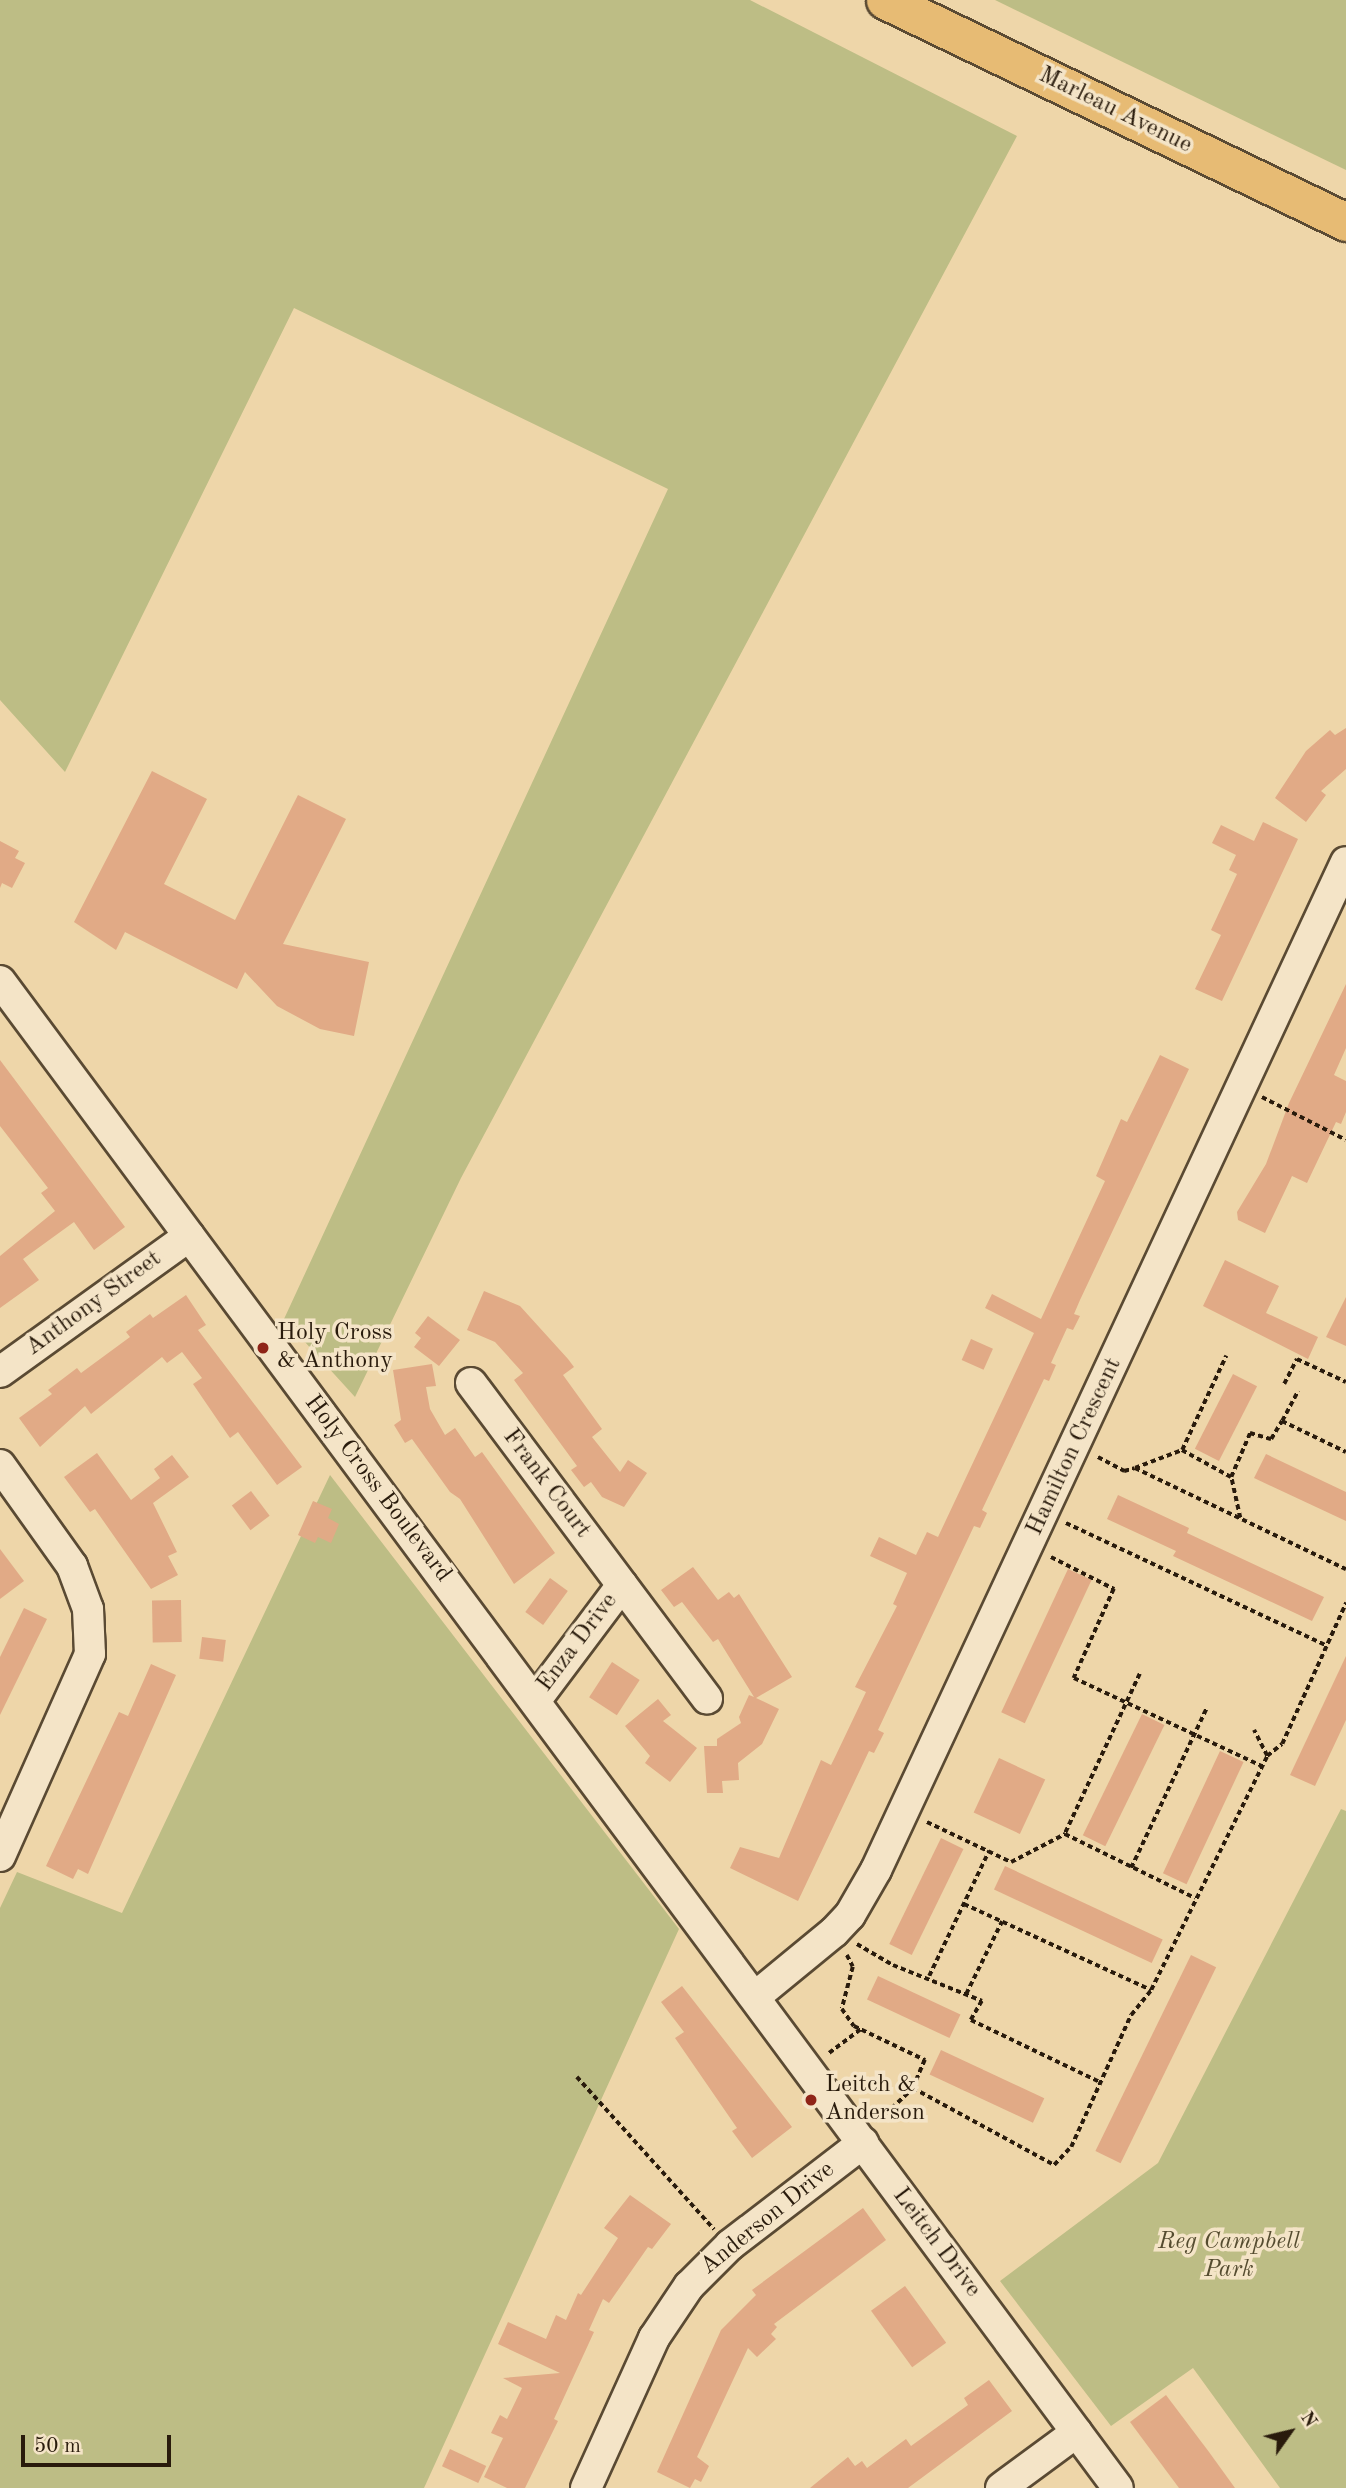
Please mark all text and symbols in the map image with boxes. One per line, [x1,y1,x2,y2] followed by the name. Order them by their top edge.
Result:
[1034,61,1196,161] street label: Marleau Avenue
[21,1245,167,1363] street label: Anthony Street
[277,1320,393,1376] place label: Holy Cross & Anthony
[255,1340,271,1356] marker: Holy Cross & Anthony
[1021,1353,1129,1541] street label: Hamilton Crescent
[297,1390,457,1588] street label: Holy Cross Boulevard
[496,1424,596,1544] street label: Frank Court
[532,1588,624,1698] street label: Enza Drive
[825,2072,925,2128] place label: Leitch & Anderson
[803,2092,819,2108] marker: Leitch & Anderson
[695,2156,841,2282] street label: Anderson Drive
[885,2182,987,2304] street label: Leitch Drive
[1158,2229,1300,2285] park label: Reg Campbell Park
[1255,2397,1325,2467] north arrow
[1296,2409,1320,2431] text: N
[24,2422,175,2466] scale bar
[34,2436,81,2457] text: 50 m

